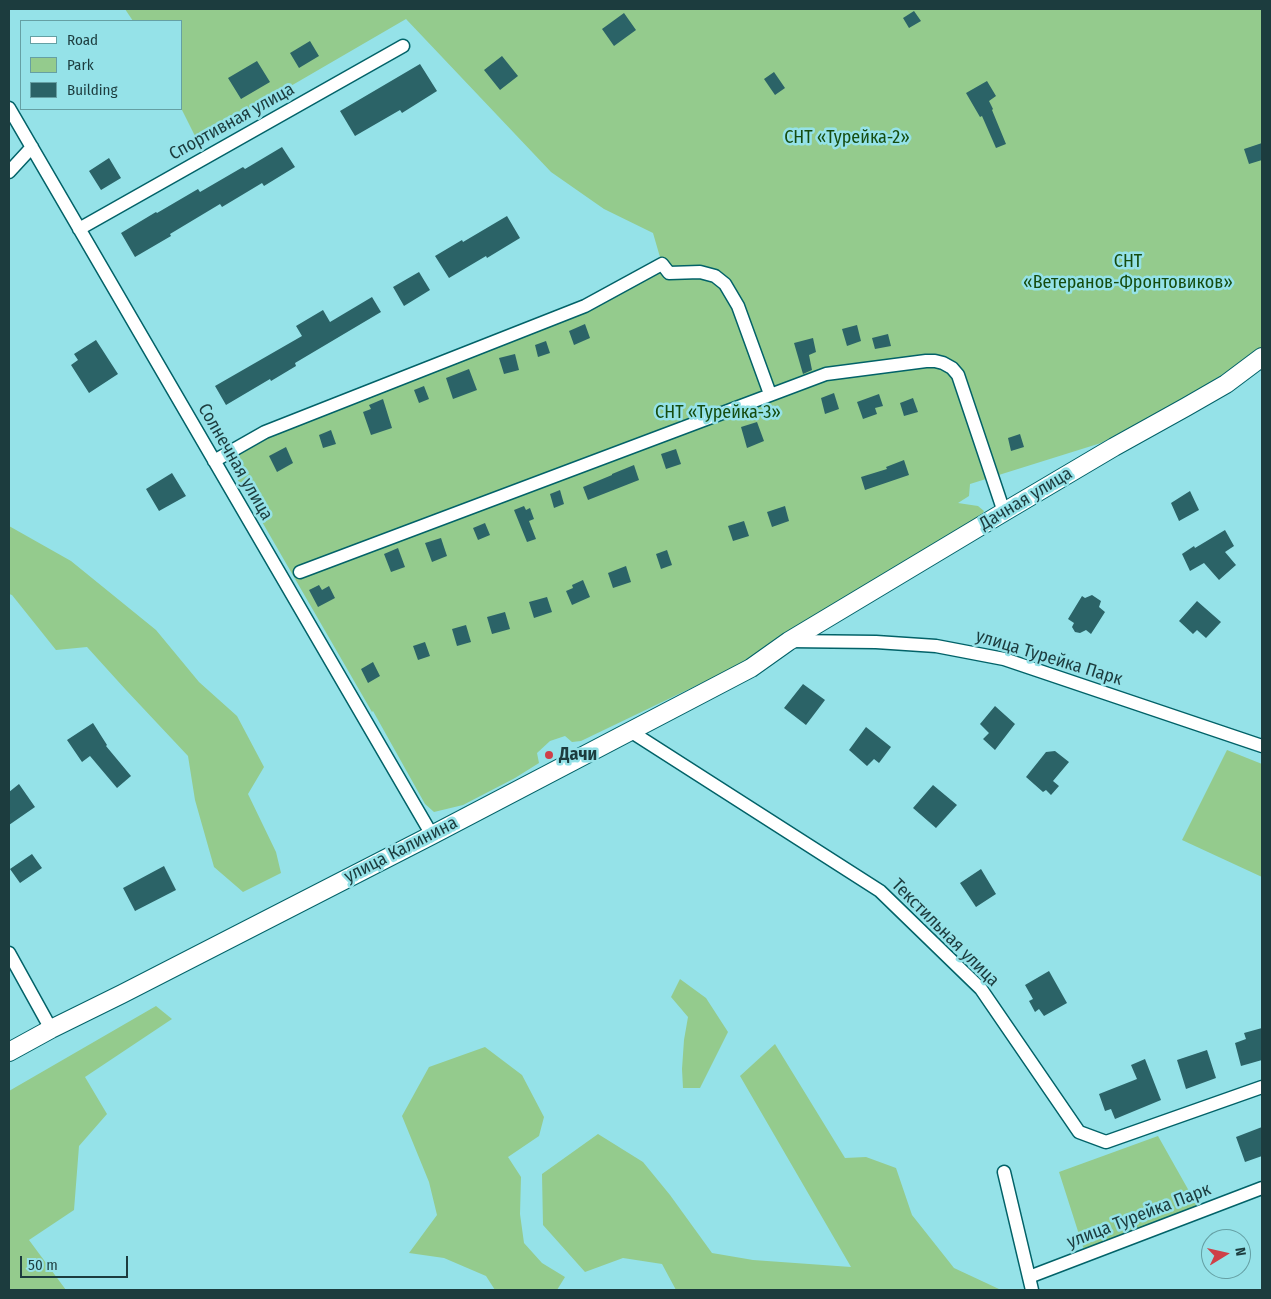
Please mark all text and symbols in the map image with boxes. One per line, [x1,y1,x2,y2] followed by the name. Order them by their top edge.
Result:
[20,20,182,110] legend
[67,31,98,49] text: Road
[67,56,94,74] text: Park
[166,79,298,165] street label: Спортивная улица
[67,81,118,99] text: Building
[784,127,910,149] park label: СНТ «Турейка-2»
[1023,251,1233,294] park label: СНТ «Ветеранов-Фронтовиков»
[193,400,277,524] street label: Солнечная улица
[655,402,781,424] park label: СНТ «Турейка-3»
[976,463,1076,535] street label: Дачная улица
[973,625,1125,691] street label: улица Турейка Парк
[559,744,597,766] place label: Дачи
[543,749,555,761] marker: Дачи
[341,812,461,888] street label: улица Калинина
[887,875,1003,991] street label: Текстильная улица
[1064,1179,1214,1253] street label: улица Турейка Парк
[1201,1229,1251,1279] north arrow
[22,1246,130,1278] scale bar
[1231,1246,1249,1257] text: N
[28,1256,58,1274] text: 50 m

